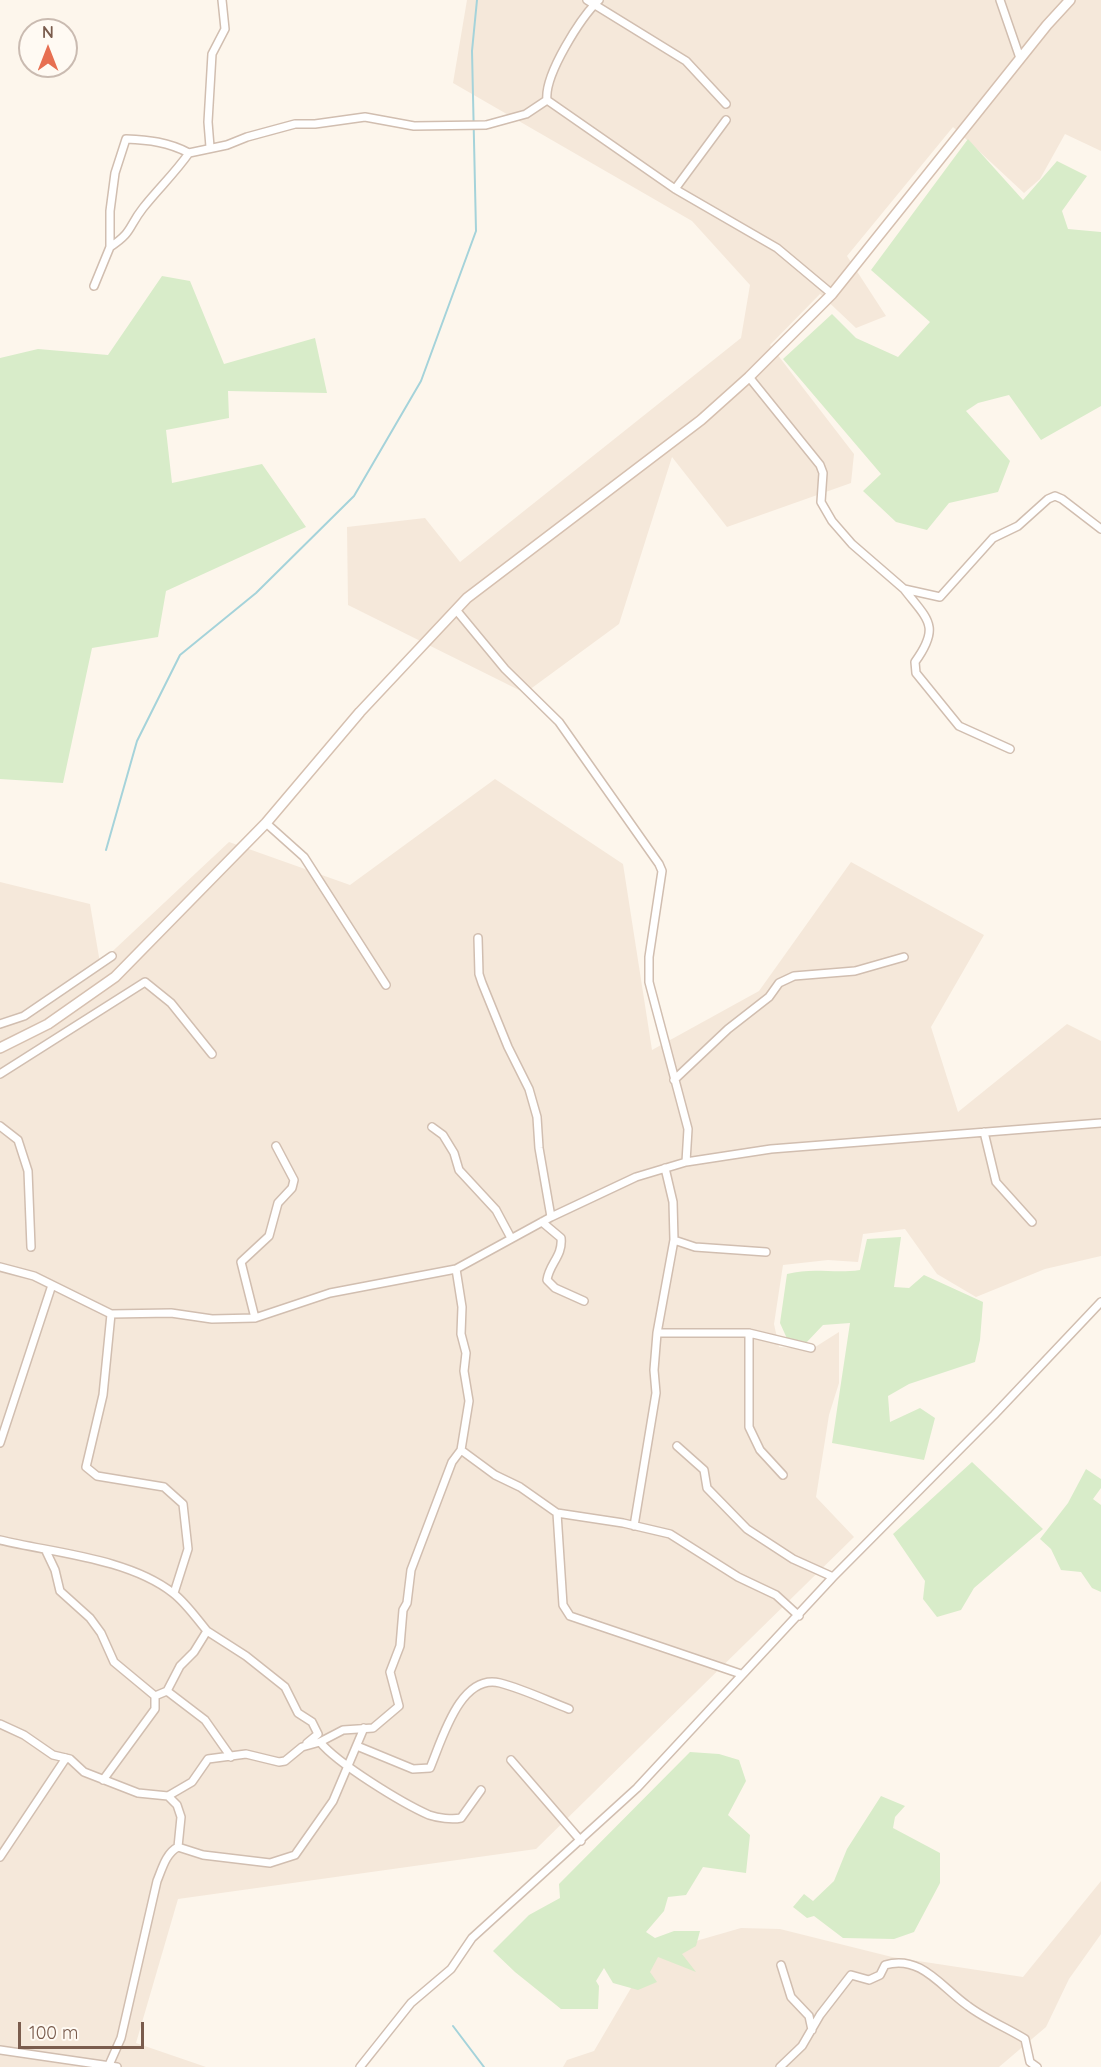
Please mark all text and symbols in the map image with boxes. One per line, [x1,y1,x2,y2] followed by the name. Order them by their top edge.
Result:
[18,18,78,78] north arrow
[42,22,54,42] text: N
[21,2010,147,2048] scale bar
[29,2021,78,2044] text: 100 m

